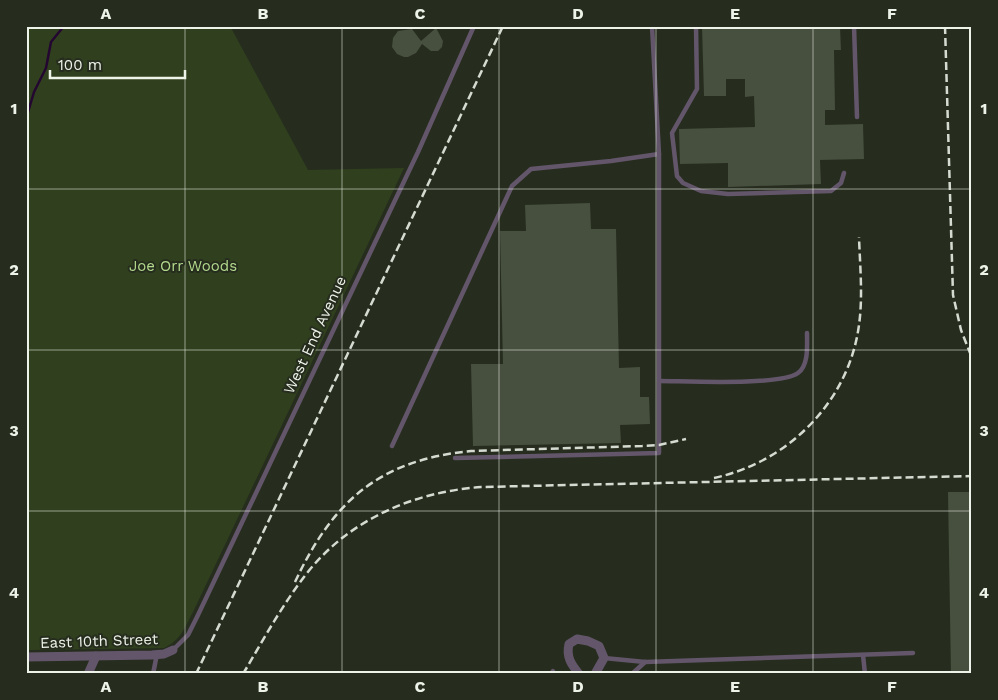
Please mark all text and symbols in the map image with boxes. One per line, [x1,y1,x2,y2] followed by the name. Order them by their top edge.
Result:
[101,4,112,23] text: A
[258,4,269,23] text: B
[415,4,426,23] text: C
[572,4,584,23] text: D
[730,4,740,23] text: E
[887,4,897,23] text: F
[50,48,185,80] scale bar
[58,56,102,74] text: 100 m
[11,99,17,118] text: 1
[981,99,987,118] text: 1
[129,257,237,275] park label: Joe Orr Woods
[9,260,19,279] text: 2
[979,260,989,279] text: 2
[280,273,350,397] street label: West End Avenue
[9,421,19,440] text: 3
[979,421,989,440] text: 3
[9,583,19,602] text: 4
[979,583,989,602] text: 4
[40,630,159,652] street label: East 10th Street
[101,677,112,696] text: A
[258,677,269,696] text: B
[415,677,426,696] text: C
[572,677,584,696] text: D
[730,677,740,696] text: E
[887,677,897,696] text: F

